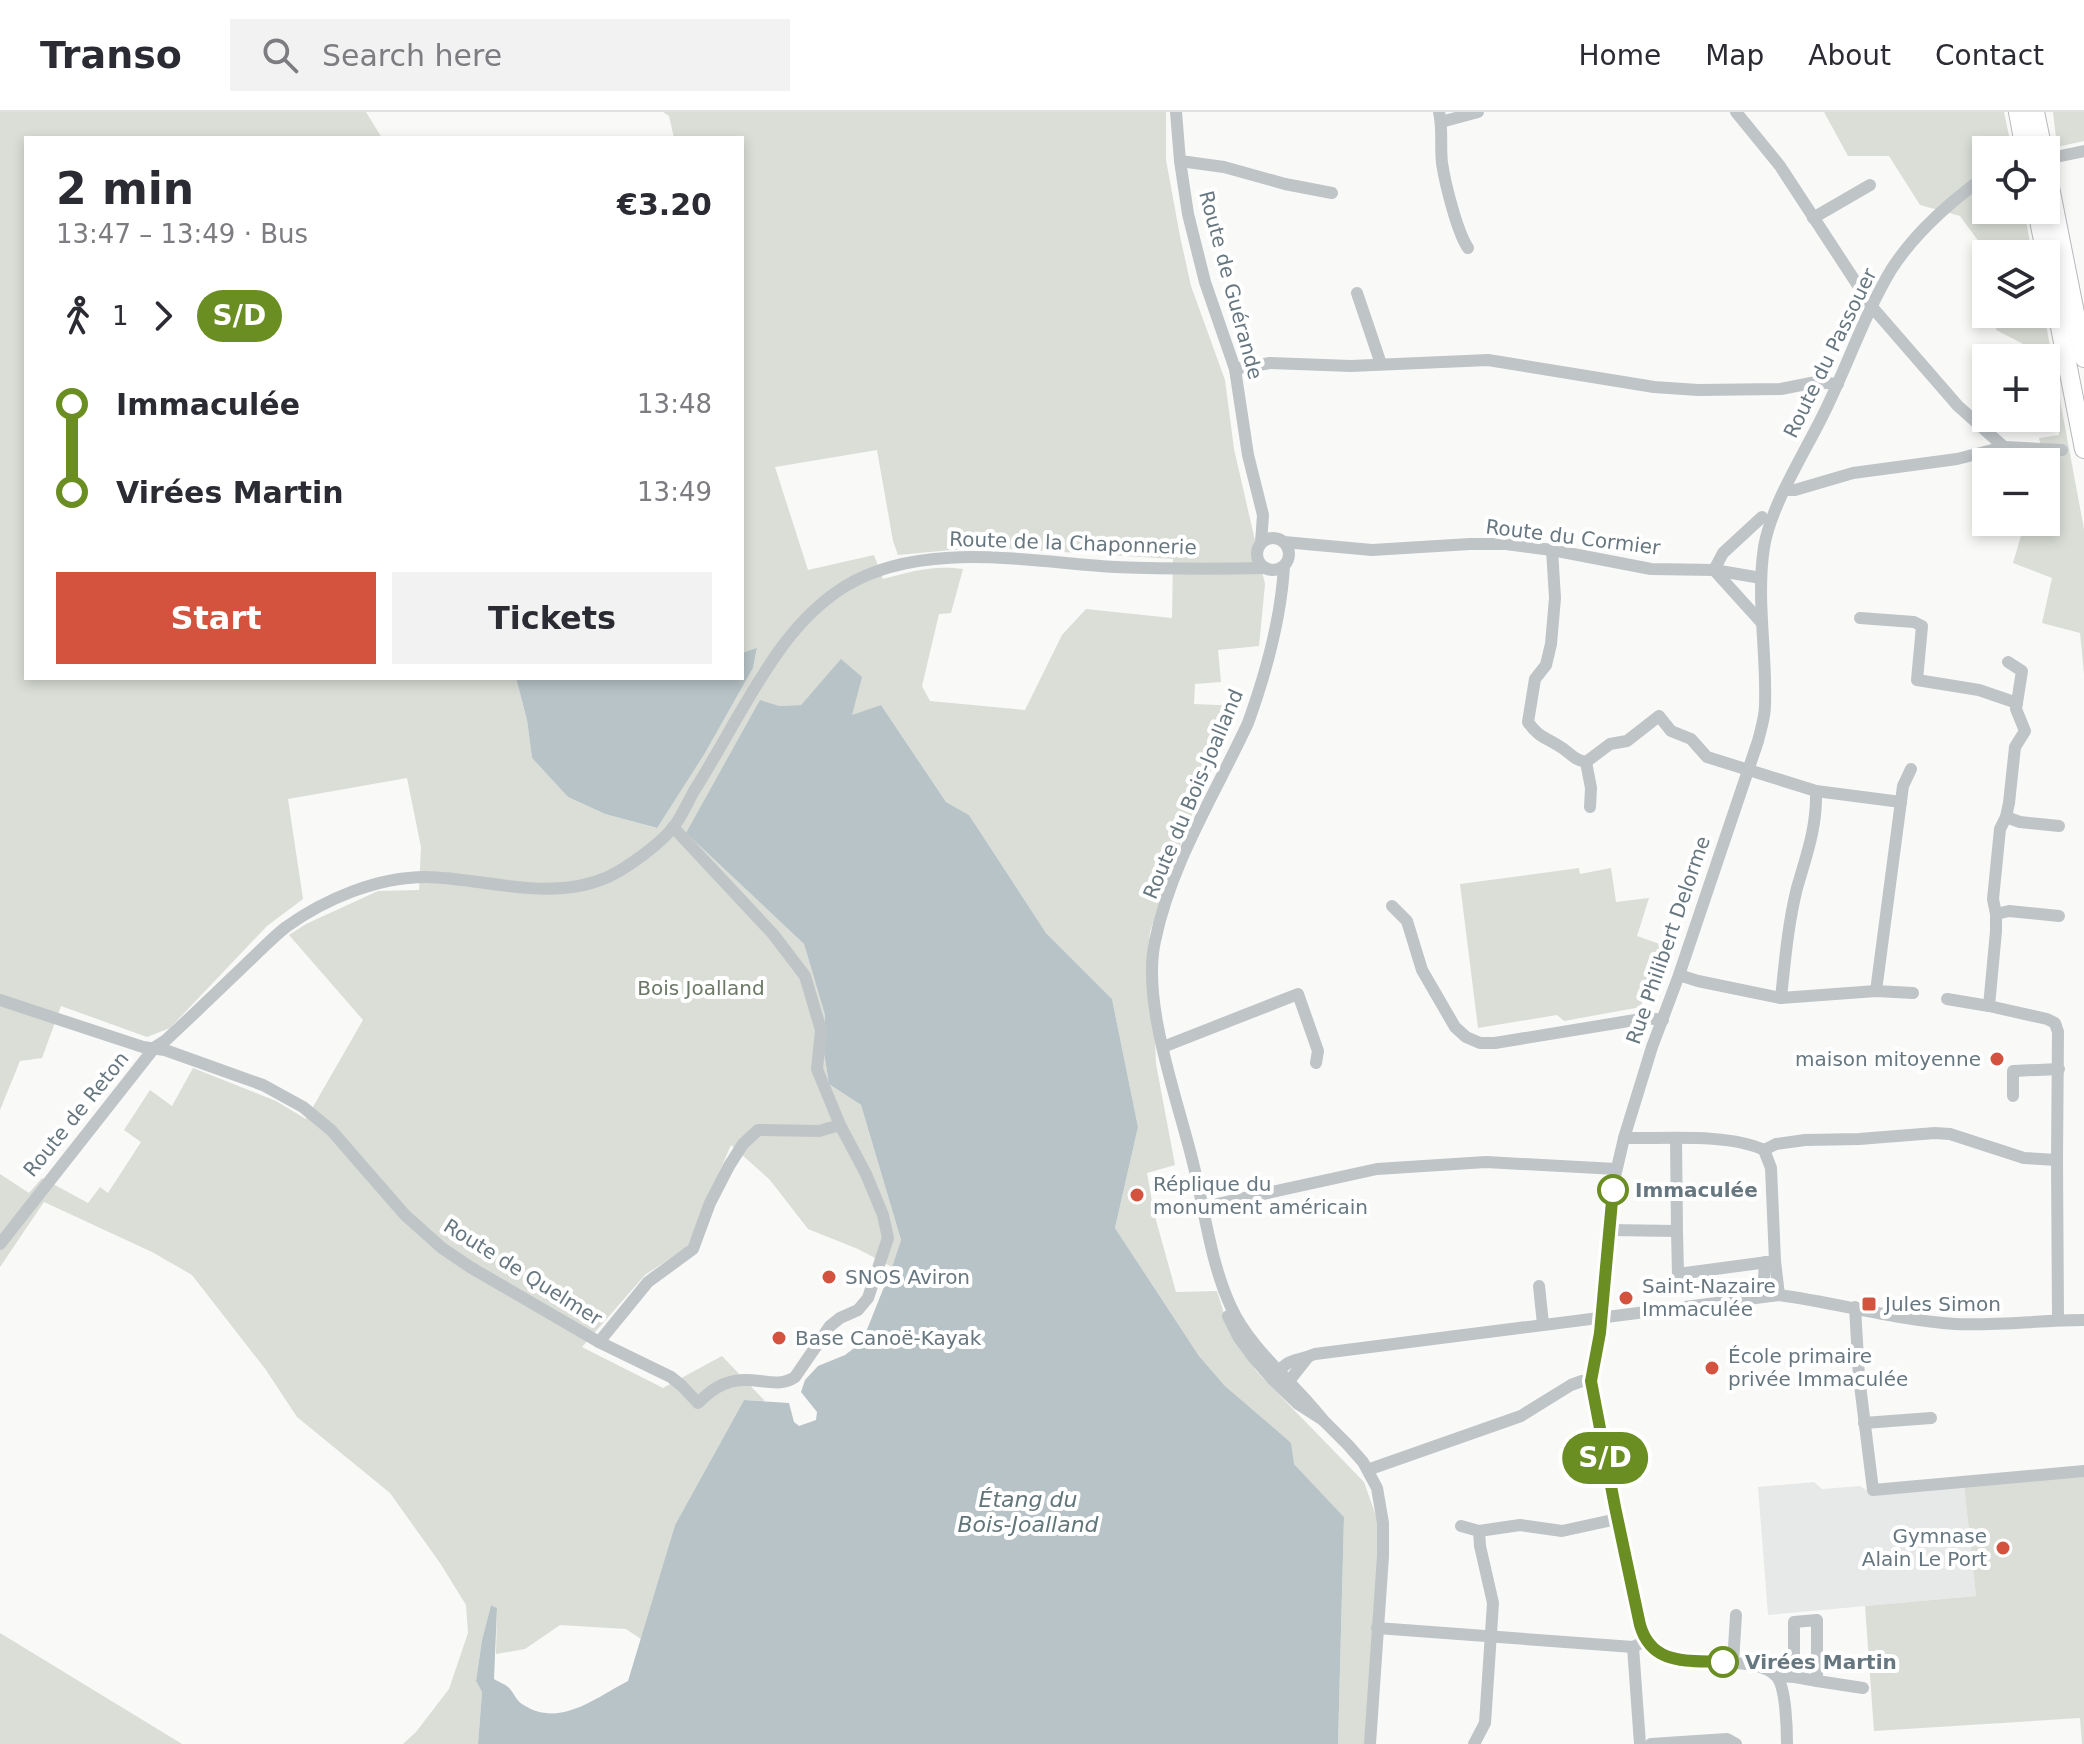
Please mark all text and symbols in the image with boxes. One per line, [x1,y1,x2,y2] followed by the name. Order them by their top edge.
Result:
[230,19,790,91] search box
[40,33,182,77] text: Transo
[258,33,302,77] icon: search
[322,38,502,73] text: Search here
[1578,39,1661,72] text: Home
[1705,39,1764,72] text: Map
[1808,39,1891,72] text: About
[1935,39,2044,72] text: Contact
[1972,136,2060,536] map controls
[1972,136,2060,224] button: locate
[56,163,194,214] text: 2 min
[617,187,712,222] text: €3.20
[1194,188,1268,382] street label: Route de Guérande
[56,219,308,249] text: 13:47 – 13:49 · Bus
[1972,240,2060,328] button: layers
[1778,264,1882,442] street label: Route du Passouer
[56,294,100,338] icon: walk
[141,294,185,338] icon: forward
[213,299,266,332] text: S/D
[112,301,129,331] text: 1
[1972,344,2060,432] button: +
[116,387,300,422] text: Immaculée
[637,389,712,419] text: 13:48
[1972,448,2060,536] button: −
[116,475,344,510] text: Virées Martin
[637,477,712,507] text: 13:49
[1484,514,1662,560] street label: Route du Cormier
[949,527,1197,559] street label: Route de la Chaponnerie
[56,572,376,664] button: Start
[392,572,712,664] button: Tickets
[1138,686,1248,902] street label: Route du Bois-Joalland
[1621,833,1715,1047] street label: Rue Philibert Delorme
[637,976,765,1000] park label: Bois Joalland
[18,1047,134,1181] street label: Route de Reton
[1795,1047,1981,1071] place label: maison mitoyenne
[1988,1050,2006,1068] marker: maison mitoyenne
[1153,1172,1368,1219] place label: Réplique du monument américain
[1598,1175,1628,1205] marker: Immaculée
[1635,1178,1758,1202] place label: Immaculée
[1128,1186,1146,1204] marker: Réplique du monument américain
[439,1214,607,1331] street label: Route de Quelmer
[845,1265,970,1289] place label: SNOS Aviron
[820,1268,838,1286] marker: SNOS Aviron
[1642,1274,1776,1321] place label: Saint-Nazaire Immaculée
[1617,1289,1635,1307] marker: Saint-Nazaire Immaculée
[1883,1292,2001,1316] place label: Jules Simon
[1860,1295,1878,1313] marker: Jules Simon
[795,1326,982,1350] place label: Base Canoë-Kayak
[770,1329,788,1347] marker: Base Canoë-Kayak
[1728,1344,1908,1391] place label: École primaire privée Immaculée
[1703,1359,1721,1377] marker: École primaire privée Immaculée
[1559,1432,1651,1484] line badge: S/D
[1578,1441,1632,1474] text: S/D
[957,1487,1100,1537] water label: Étang du Bois-Joalland
[1862,1524,1987,1571] place label: Gymnase Alain Le Port
[1994,1539,2012,1557] marker: Gymnase Alain Le Port
[1708,1647,1738,1677] marker: Virées Martin
[1745,1650,1897,1674] place label: Virées Martin

